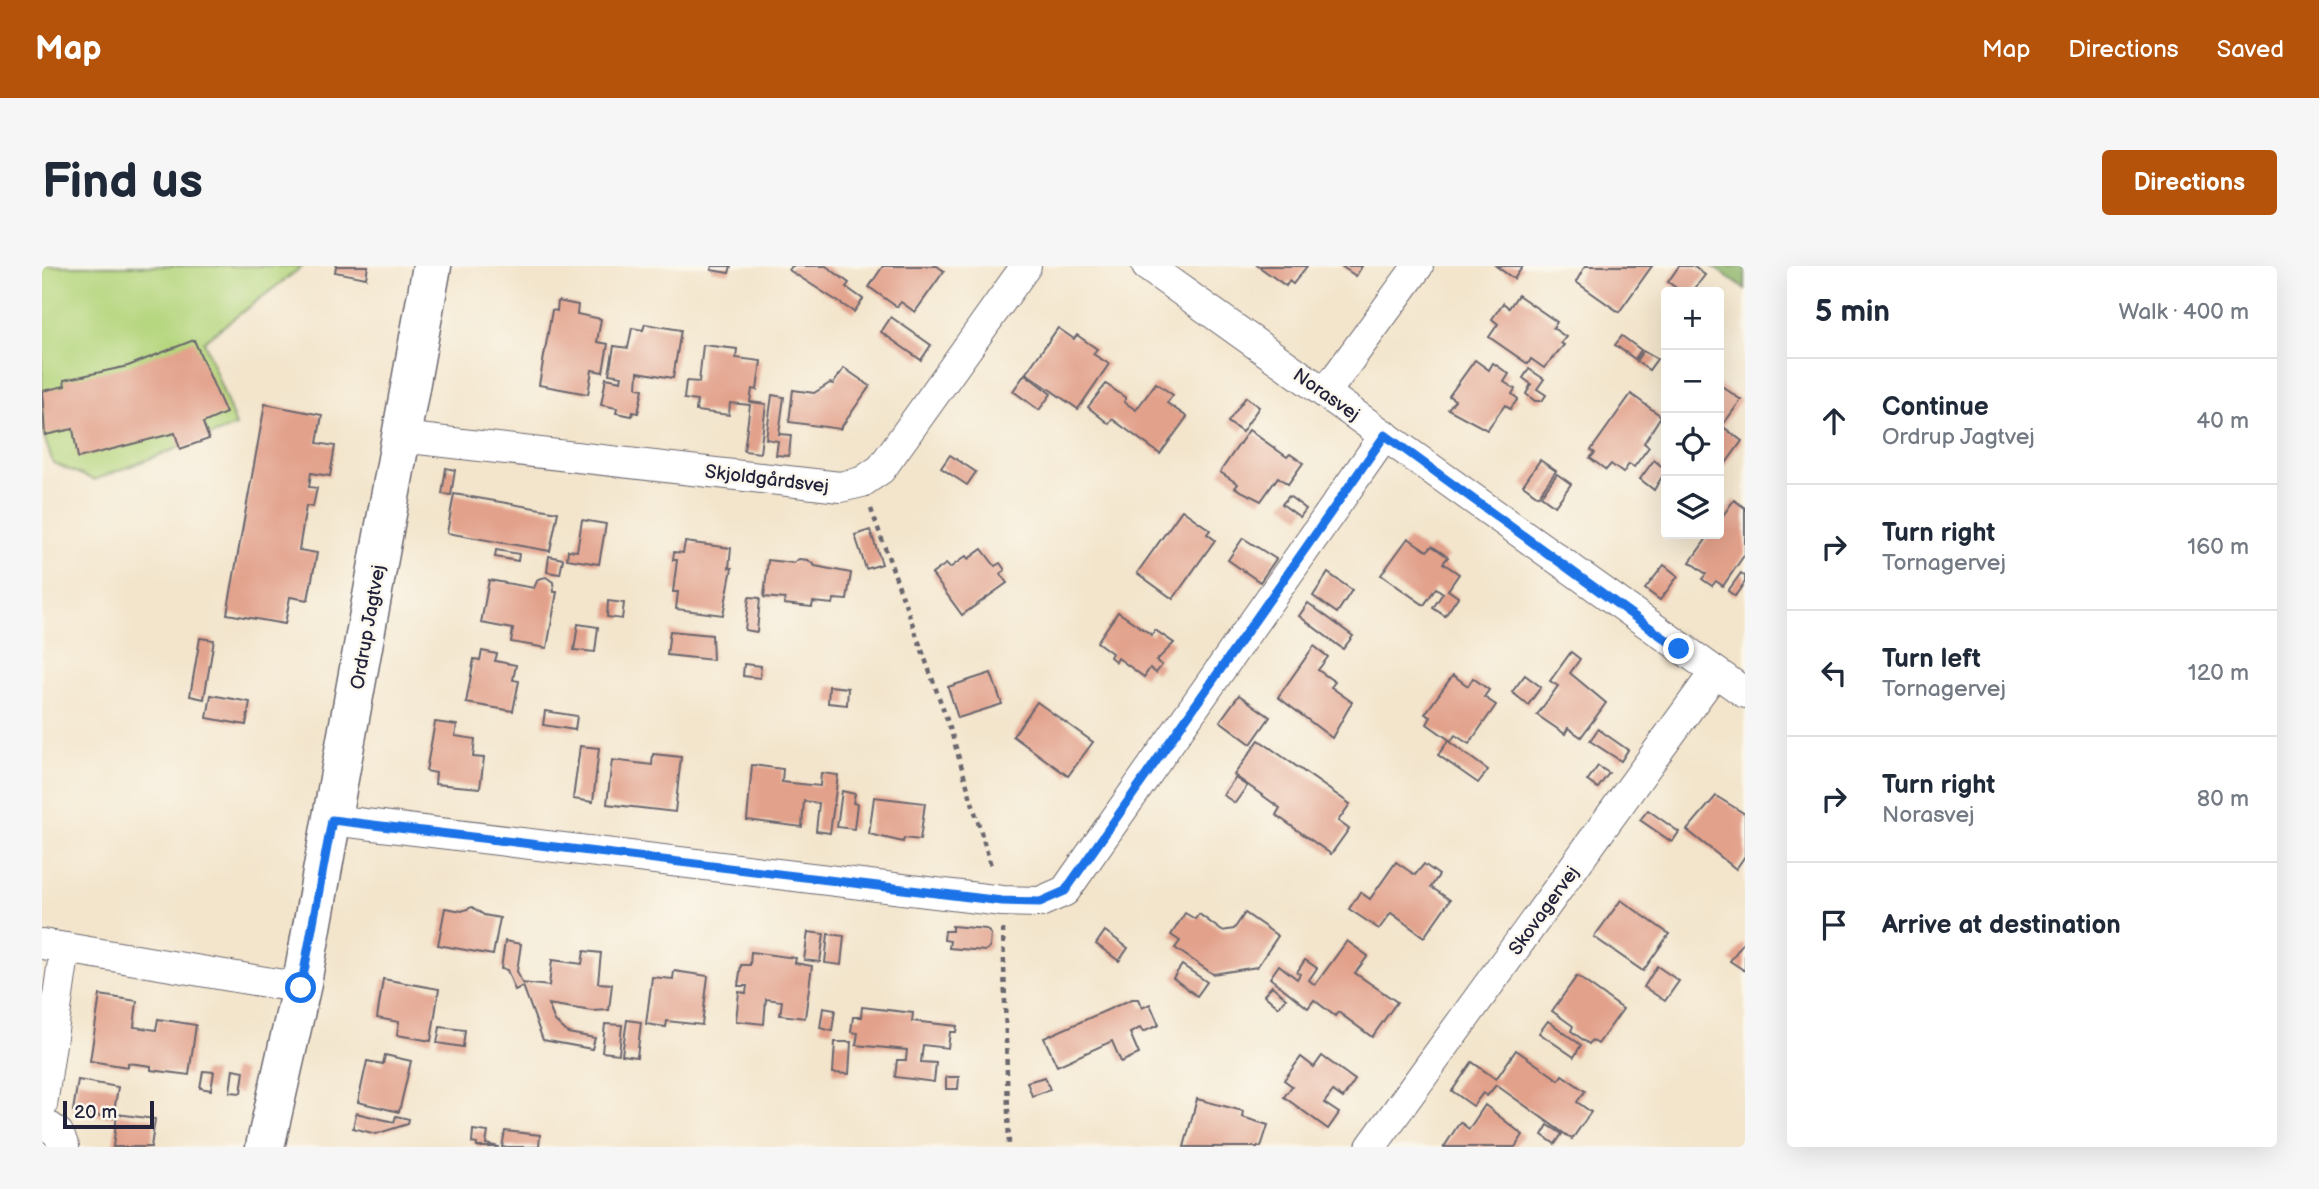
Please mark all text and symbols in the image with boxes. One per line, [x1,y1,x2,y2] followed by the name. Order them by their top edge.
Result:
[35,29,101,69] text: Map
[1982,35,2030,64] text: Map
[2068,35,2179,64] text: Directions
[2217,35,2284,64] text: Saved
[2102,150,2277,215] button: Directions
[42,153,203,212] text: Find us
[1661,287,1724,539] map controls
[1661,287,1724,350] button: +
[1815,294,1890,330] text: 5 min
[2119,298,2249,326] text: Walk · 400 m
[1661,350,1724,413] button: −
[1288,364,1364,427] street label: Norasvej
[1882,392,1989,423] text: Continue
[1815,402,1853,440] icon: ahead
[2196,407,2249,435] text: 40 m
[1661,413,1724,476] button: locate
[1882,423,2035,451] text: Ordrup Jagtvej
[704,460,830,499] street label: Skjoldgårdsvej
[1661,476,1724,539] button: layers
[1882,518,1995,549] text: Turn right
[1815,528,1853,566] icon: right
[2187,533,2249,561] text: 160 m
[1882,549,2006,577] text: Tornagervej
[346,563,391,691] street label: Ordrup Jagtvej
[1663,633,1694,664] route end
[1882,644,1981,675] text: Turn left
[1815,654,1853,692] icon: left
[2188,659,2249,687] text: 120 m
[1882,675,2006,703] text: Tornagervej
[1882,770,1995,801] text: Turn right
[1815,780,1853,818] icon: right
[2197,785,2249,813] text: 80 m
[1882,801,1975,829] text: Norasvej
[1504,862,1584,960] street label: Skovagervej
[1815,906,1853,944] icon: arrive
[1882,910,2121,941] text: Arrive at destination
[285,972,316,1003] route start
[63,1098,154,1130] scale bar
[74,1101,117,1124] text: 20 m

